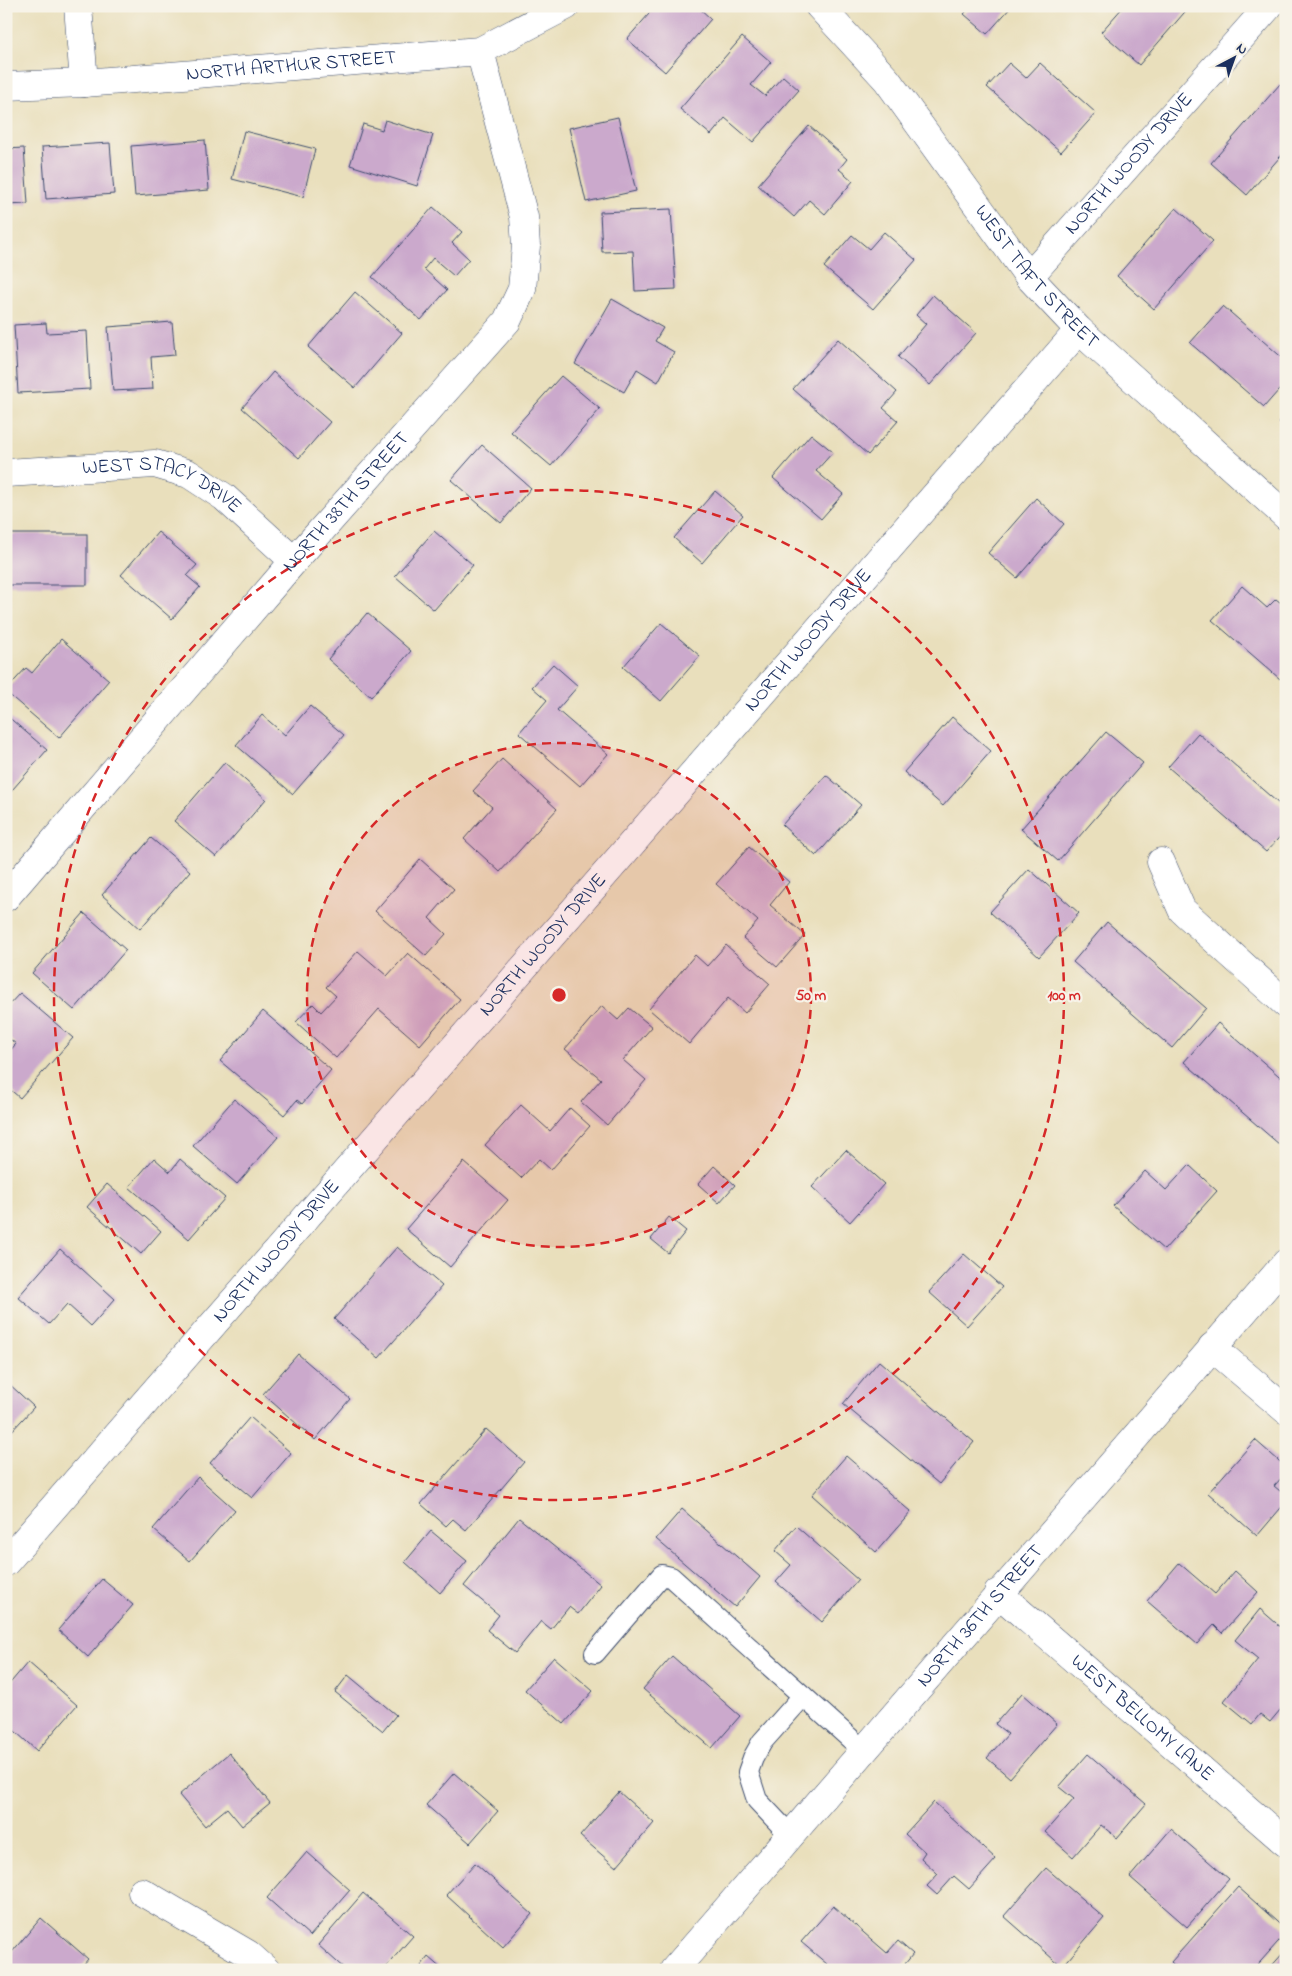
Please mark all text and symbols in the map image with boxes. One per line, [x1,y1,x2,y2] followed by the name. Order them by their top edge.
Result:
[1210,32,1260,82] north arrow
[1231,38,1252,60] text: N
[185,43,398,89] street label: NORTH ARTHUR STREET
[1058,86,1200,242] street label: NORTH WOODY DRIVE
[967,199,1105,356] street label: WEST TAFT STREET
[276,426,417,579] street label: NORTH 38TH STREET
[81,449,248,521] street label: WEST STACY DRIVE
[738,562,879,719] street label: NORTH WOODY DRIVE
[473,867,614,1023] street label: NORTH WOODY DRIVE
[796,985,827,1007] text: 50 m
[1047,985,1081,1007] text: 100 m
[550,986,568,1004] centre of rings
[206,1173,347,1329] street label: NORTH WOODY DRIVE
[910,1538,1050,1694] street label: NORTH 36TH STREET
[1064,1648,1221,1789] street label: WEST BELLOMY LANE

